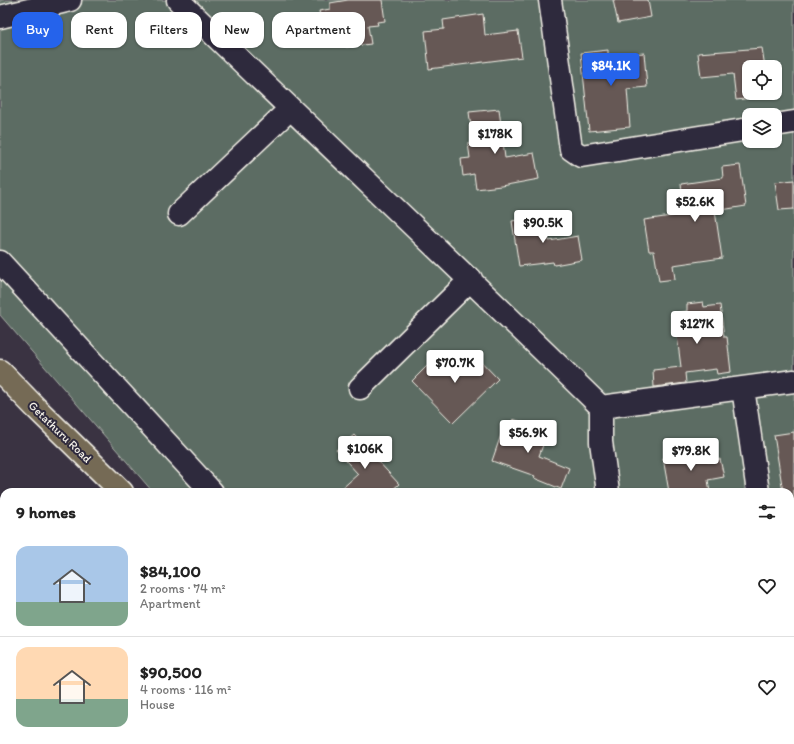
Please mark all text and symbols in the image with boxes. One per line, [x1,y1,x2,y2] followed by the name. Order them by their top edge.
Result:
[12,12,63,48] chip: Buy
[71,12,127,48] chip: Rent
[135,12,202,48] chip: Filters
[210,12,264,48] chip: New
[272,12,365,48] chip: Apartment
[578,53,644,87] pin: $84.1K
[591,58,631,73] text: $84.1K
[742,60,782,148] map controls
[742,60,782,100] button: locate
[742,108,782,148] button: layers
[467,121,523,155] pin: $178K
[478,126,512,141] text: $178K
[662,189,728,223] pin: $52.6K
[676,194,714,209] text: $52.6K
[510,210,576,244] pin: $90.5K
[523,215,563,230] text: $90.5K
[669,311,725,345] pin: $127K
[680,316,714,331] text: $127K
[422,350,488,384] pin: $70.7K
[435,355,475,370] text: $70.7K
[26,398,95,466] street label: Getathuru Road
[495,420,561,454] pin: $56.9K
[509,425,547,440] text: $56.9K
[337,436,393,470] pin: $106K
[658,438,724,472] pin: $79.8K
[347,441,383,456] text: $106K
[672,443,710,458] text: $79.8K
[756,501,778,523] icon: filters
[16,502,76,522] text: 9 homes
[140,561,201,581] text: $84,100
[48,562,96,610] icon: home
[756,575,778,597] icon: heart
[140,581,226,596] text: 2 rooms · 74 m²
[140,596,201,611] text: Apartment
[140,662,202,682] text: $90,500
[48,663,96,711] icon: home
[756,676,778,698] icon: heart
[140,682,231,697] text: 4 rooms · 116 m²
[140,697,175,712] text: House

